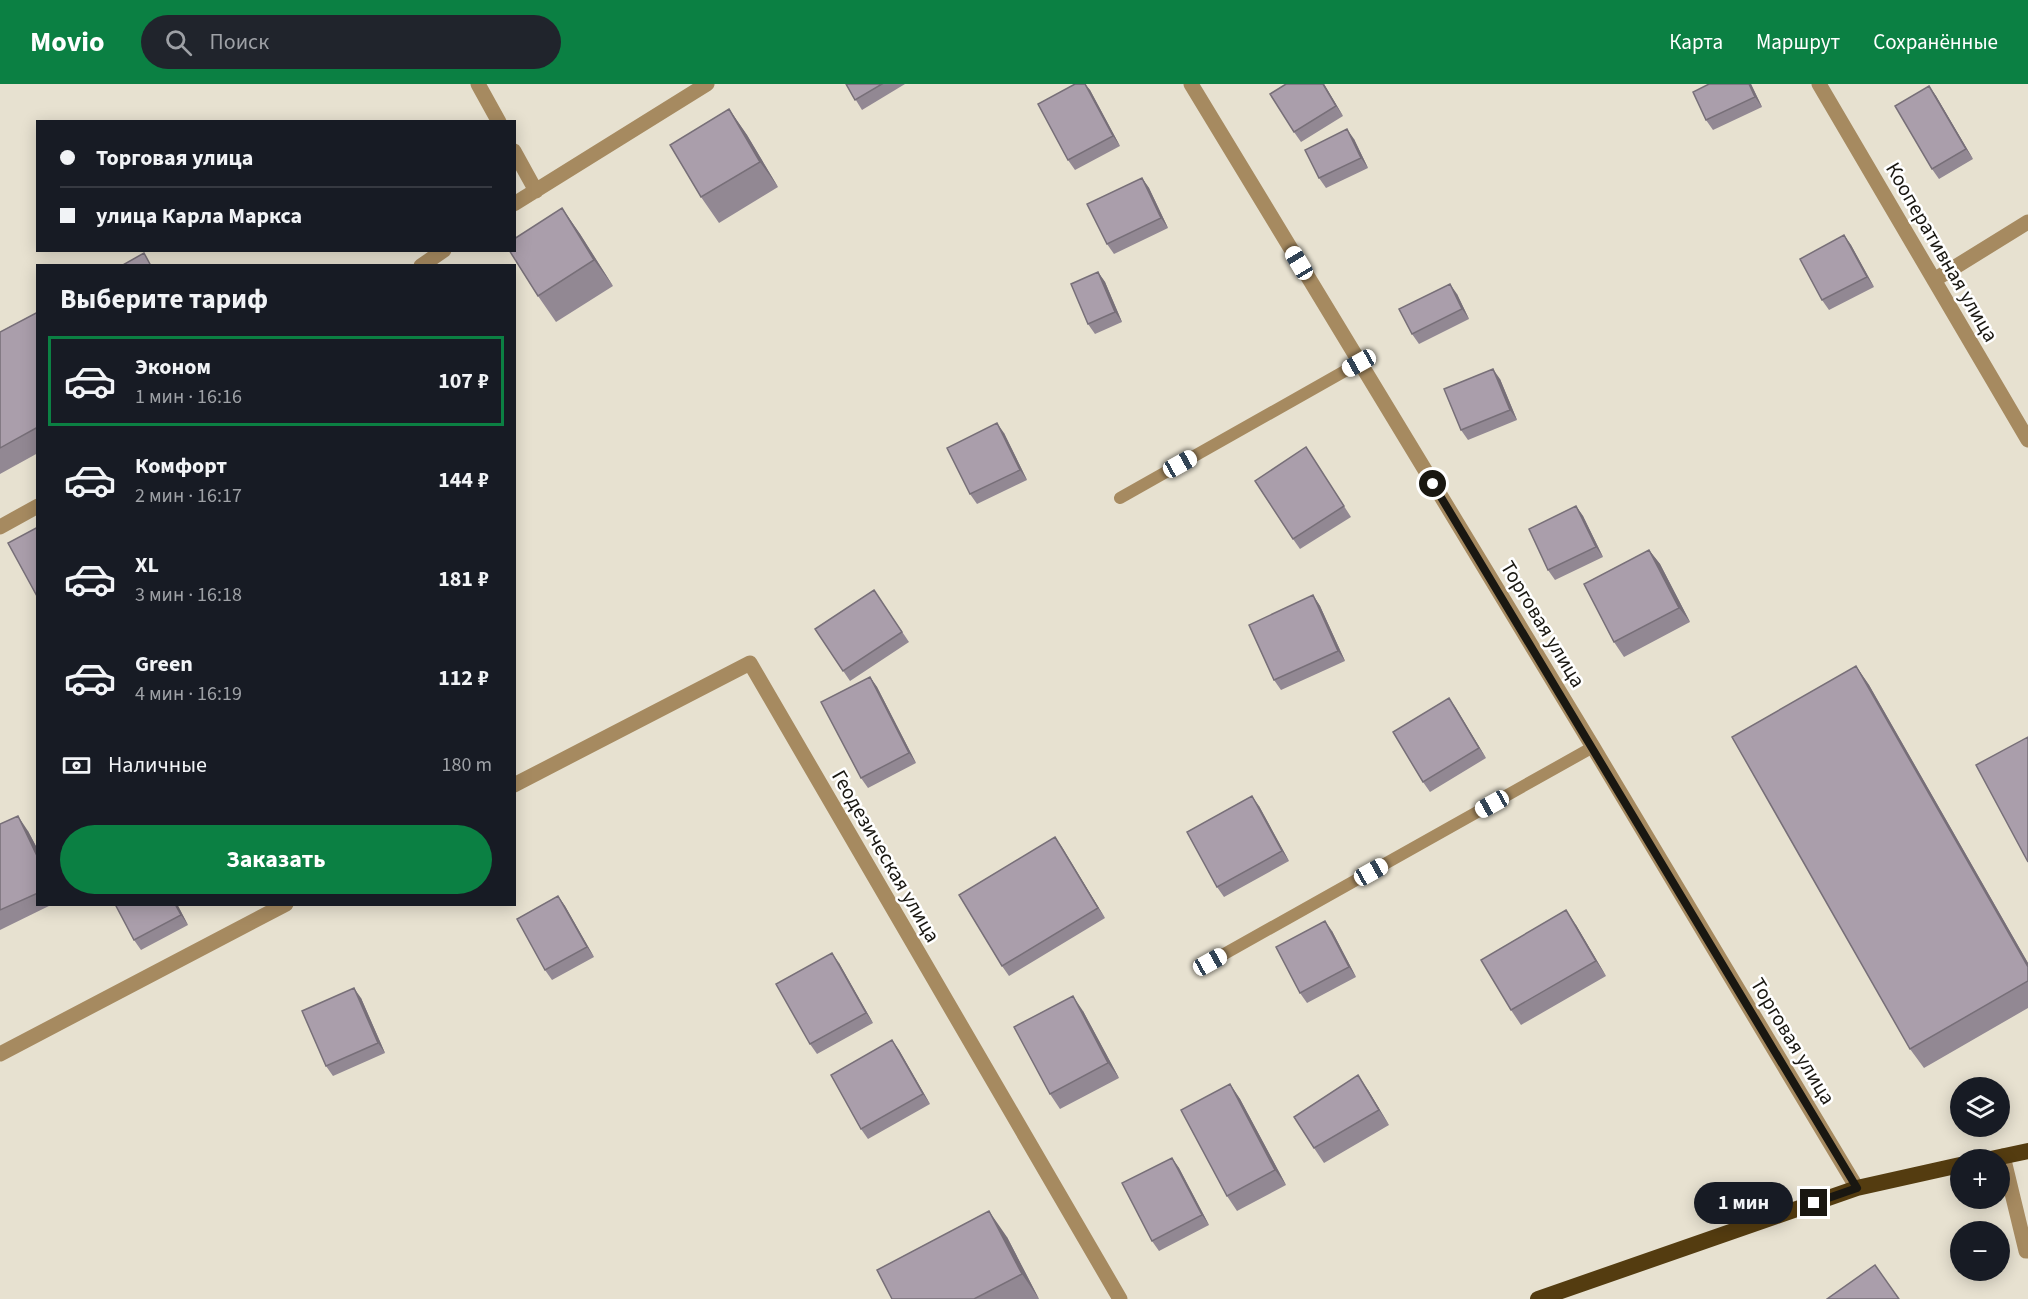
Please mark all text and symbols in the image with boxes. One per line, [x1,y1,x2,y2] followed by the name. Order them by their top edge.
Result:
[141,15,561,69] search box
[30,22,105,62] text: Movio
[162,26,195,59] icon: search
[210,26,269,58] text: Поиск
[1669,27,1723,57] text: Карта
[1756,27,1840,57] text: Маршрут
[1873,27,1998,57] text: Сохранённые
[96,142,253,174] text: Торговая улица
[1878,157,2006,347] street label: Кооперативная улица
[96,200,302,232] text: улица Карла Маркса
[1282,243,1316,283] car
[60,280,268,319] text: Выберите тариф
[1339,346,1379,380] car
[135,351,211,383] text: Эконом
[63,354,117,408] icon: car
[438,365,489,397] text: 107 ₽
[135,383,242,411] text: 1 мин · 16:16
[1160,447,1200,481] car
[135,450,227,482] text: Комфорт
[63,453,117,507] icon: car
[438,464,489,496] text: 144 ₽
[1419,470,1446,497] route start
[135,482,242,510] text: 2 мин · 16:17
[135,549,159,581] text: XL
[63,552,117,606] icon: car
[1493,555,1593,693] street label: Торговая улица
[438,563,489,595] text: 181 ₽
[135,581,242,609] text: 3 мин · 16:18
[135,648,193,680] text: Green
[63,651,117,705] icon: car
[438,662,489,694] text: 112 ₽
[135,680,242,708] text: 4 мин · 16:19
[60,749,93,782] icon: cash
[108,749,207,781] text: Наличные
[442,751,492,779] text: 180 m
[824,764,948,948] street label: Геодезическая улица
[1472,787,1512,821] car
[60,825,492,894] button: Заказать
[1351,855,1391,889] car
[1190,945,1230,979] car
[1743,972,1843,1110] street label: Торговая улица
[1950,1077,2010,1281] map controls
[1950,1077,2010,1137] button: layers
[1950,1149,2010,1209] button: +
[1694,1182,1793,1224] callout: 1 мин
[1718,1189,1769,1217] text: 1 мин
[1800,1189,1827,1216] route end
[1950,1221,2010,1281] button: −

